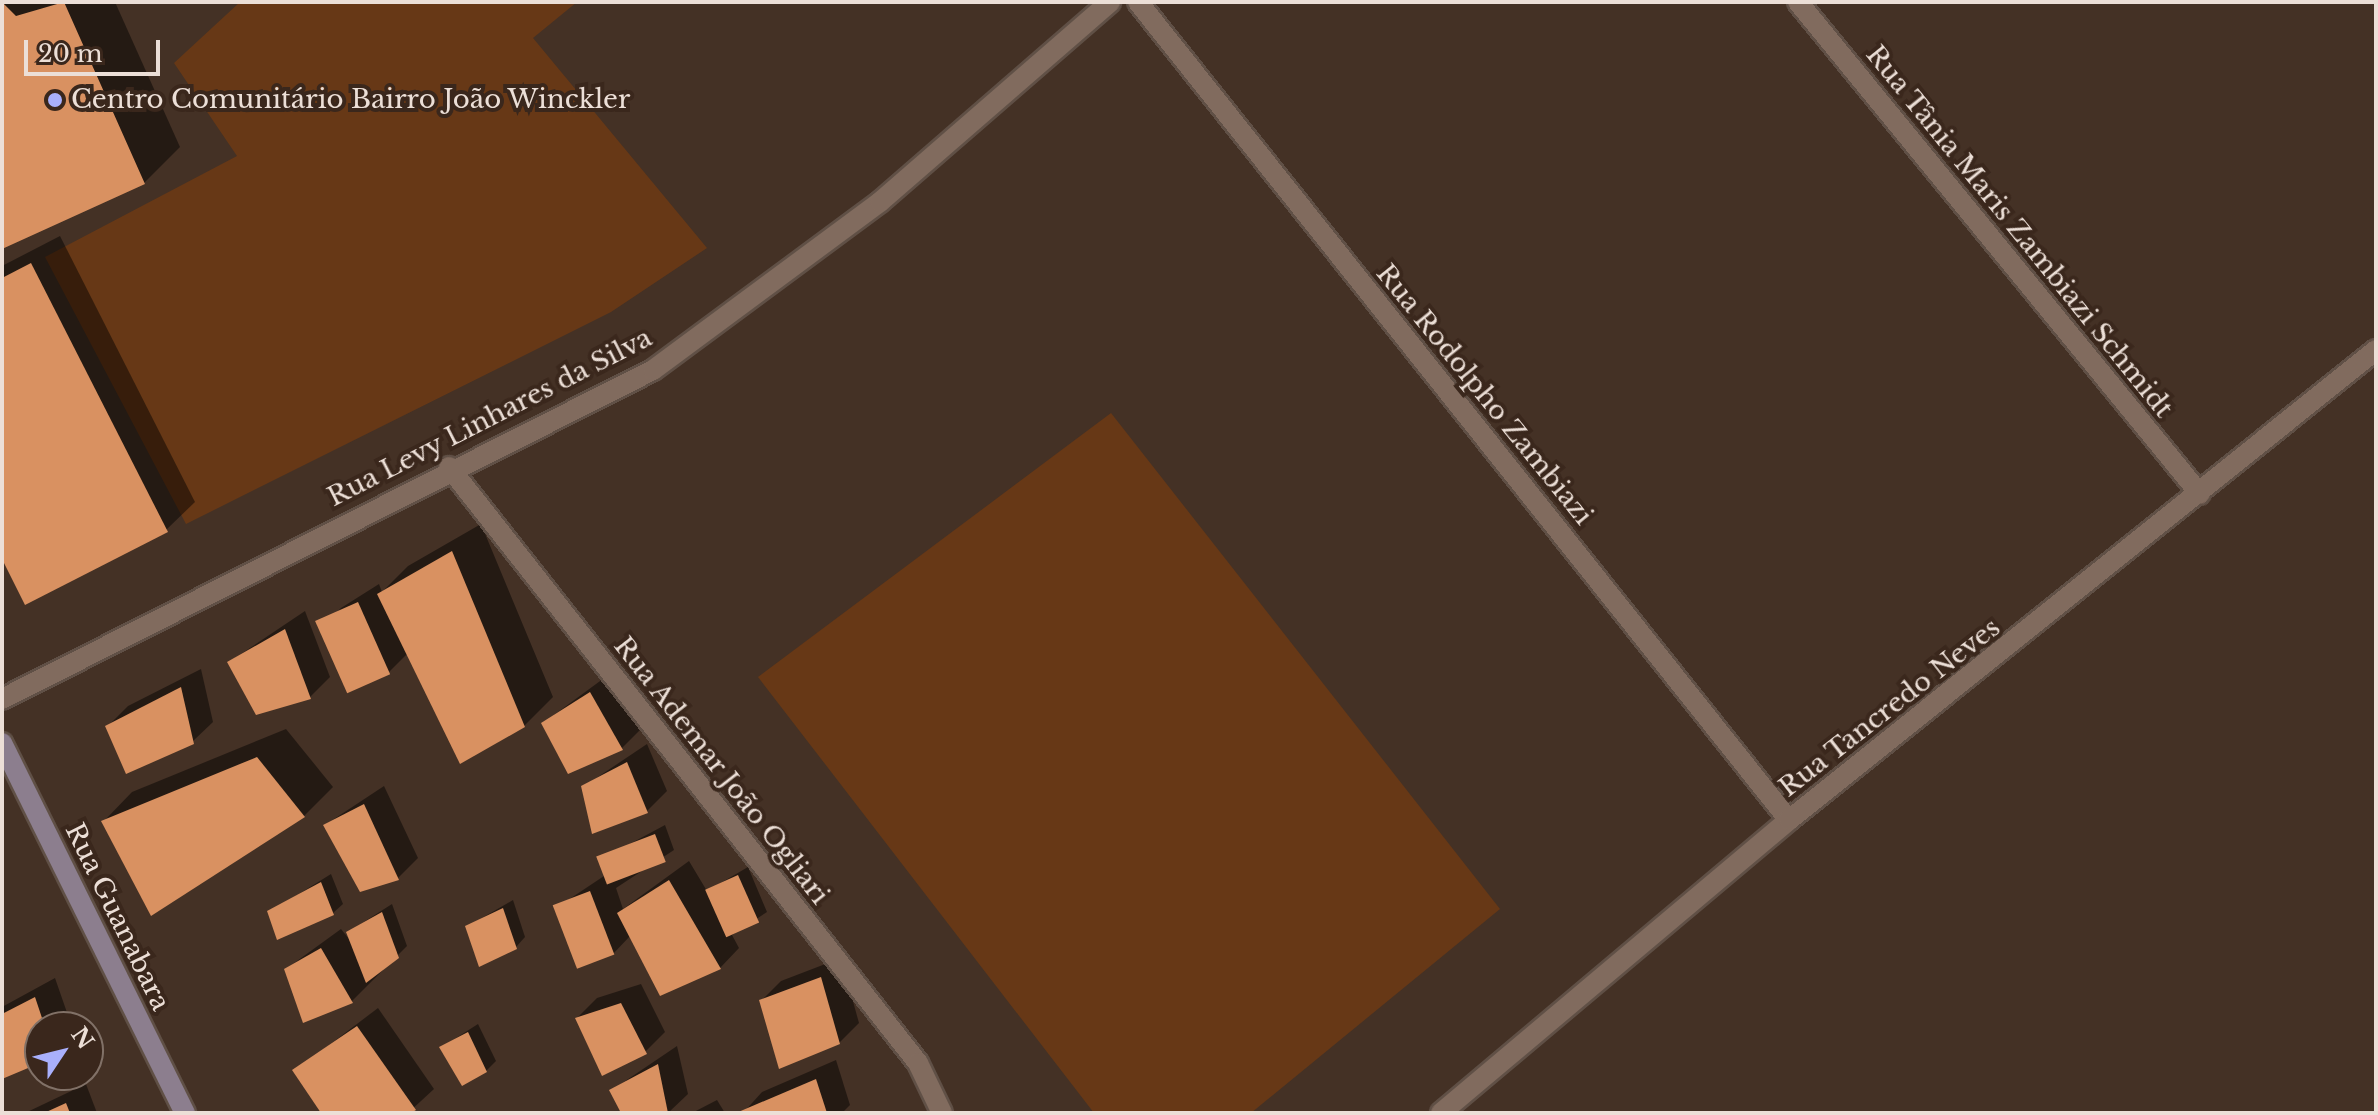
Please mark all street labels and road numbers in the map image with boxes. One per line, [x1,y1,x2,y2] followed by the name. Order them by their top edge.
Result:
[1859,39,2179,425] street label: Rua Tânia Maris Zambiazi Schmidt
[1369,259,1599,531] street label: Rua Rodolpho Zambiazi
[322,322,658,514] street label: Rua Levy Linhares da Silva
[1773,612,2007,804] street label: Rua Tancredo Neves
[606,630,836,912] street label: Rua Ademar João Ogliari
[58,818,176,1016] street label: Rua Guanabara

